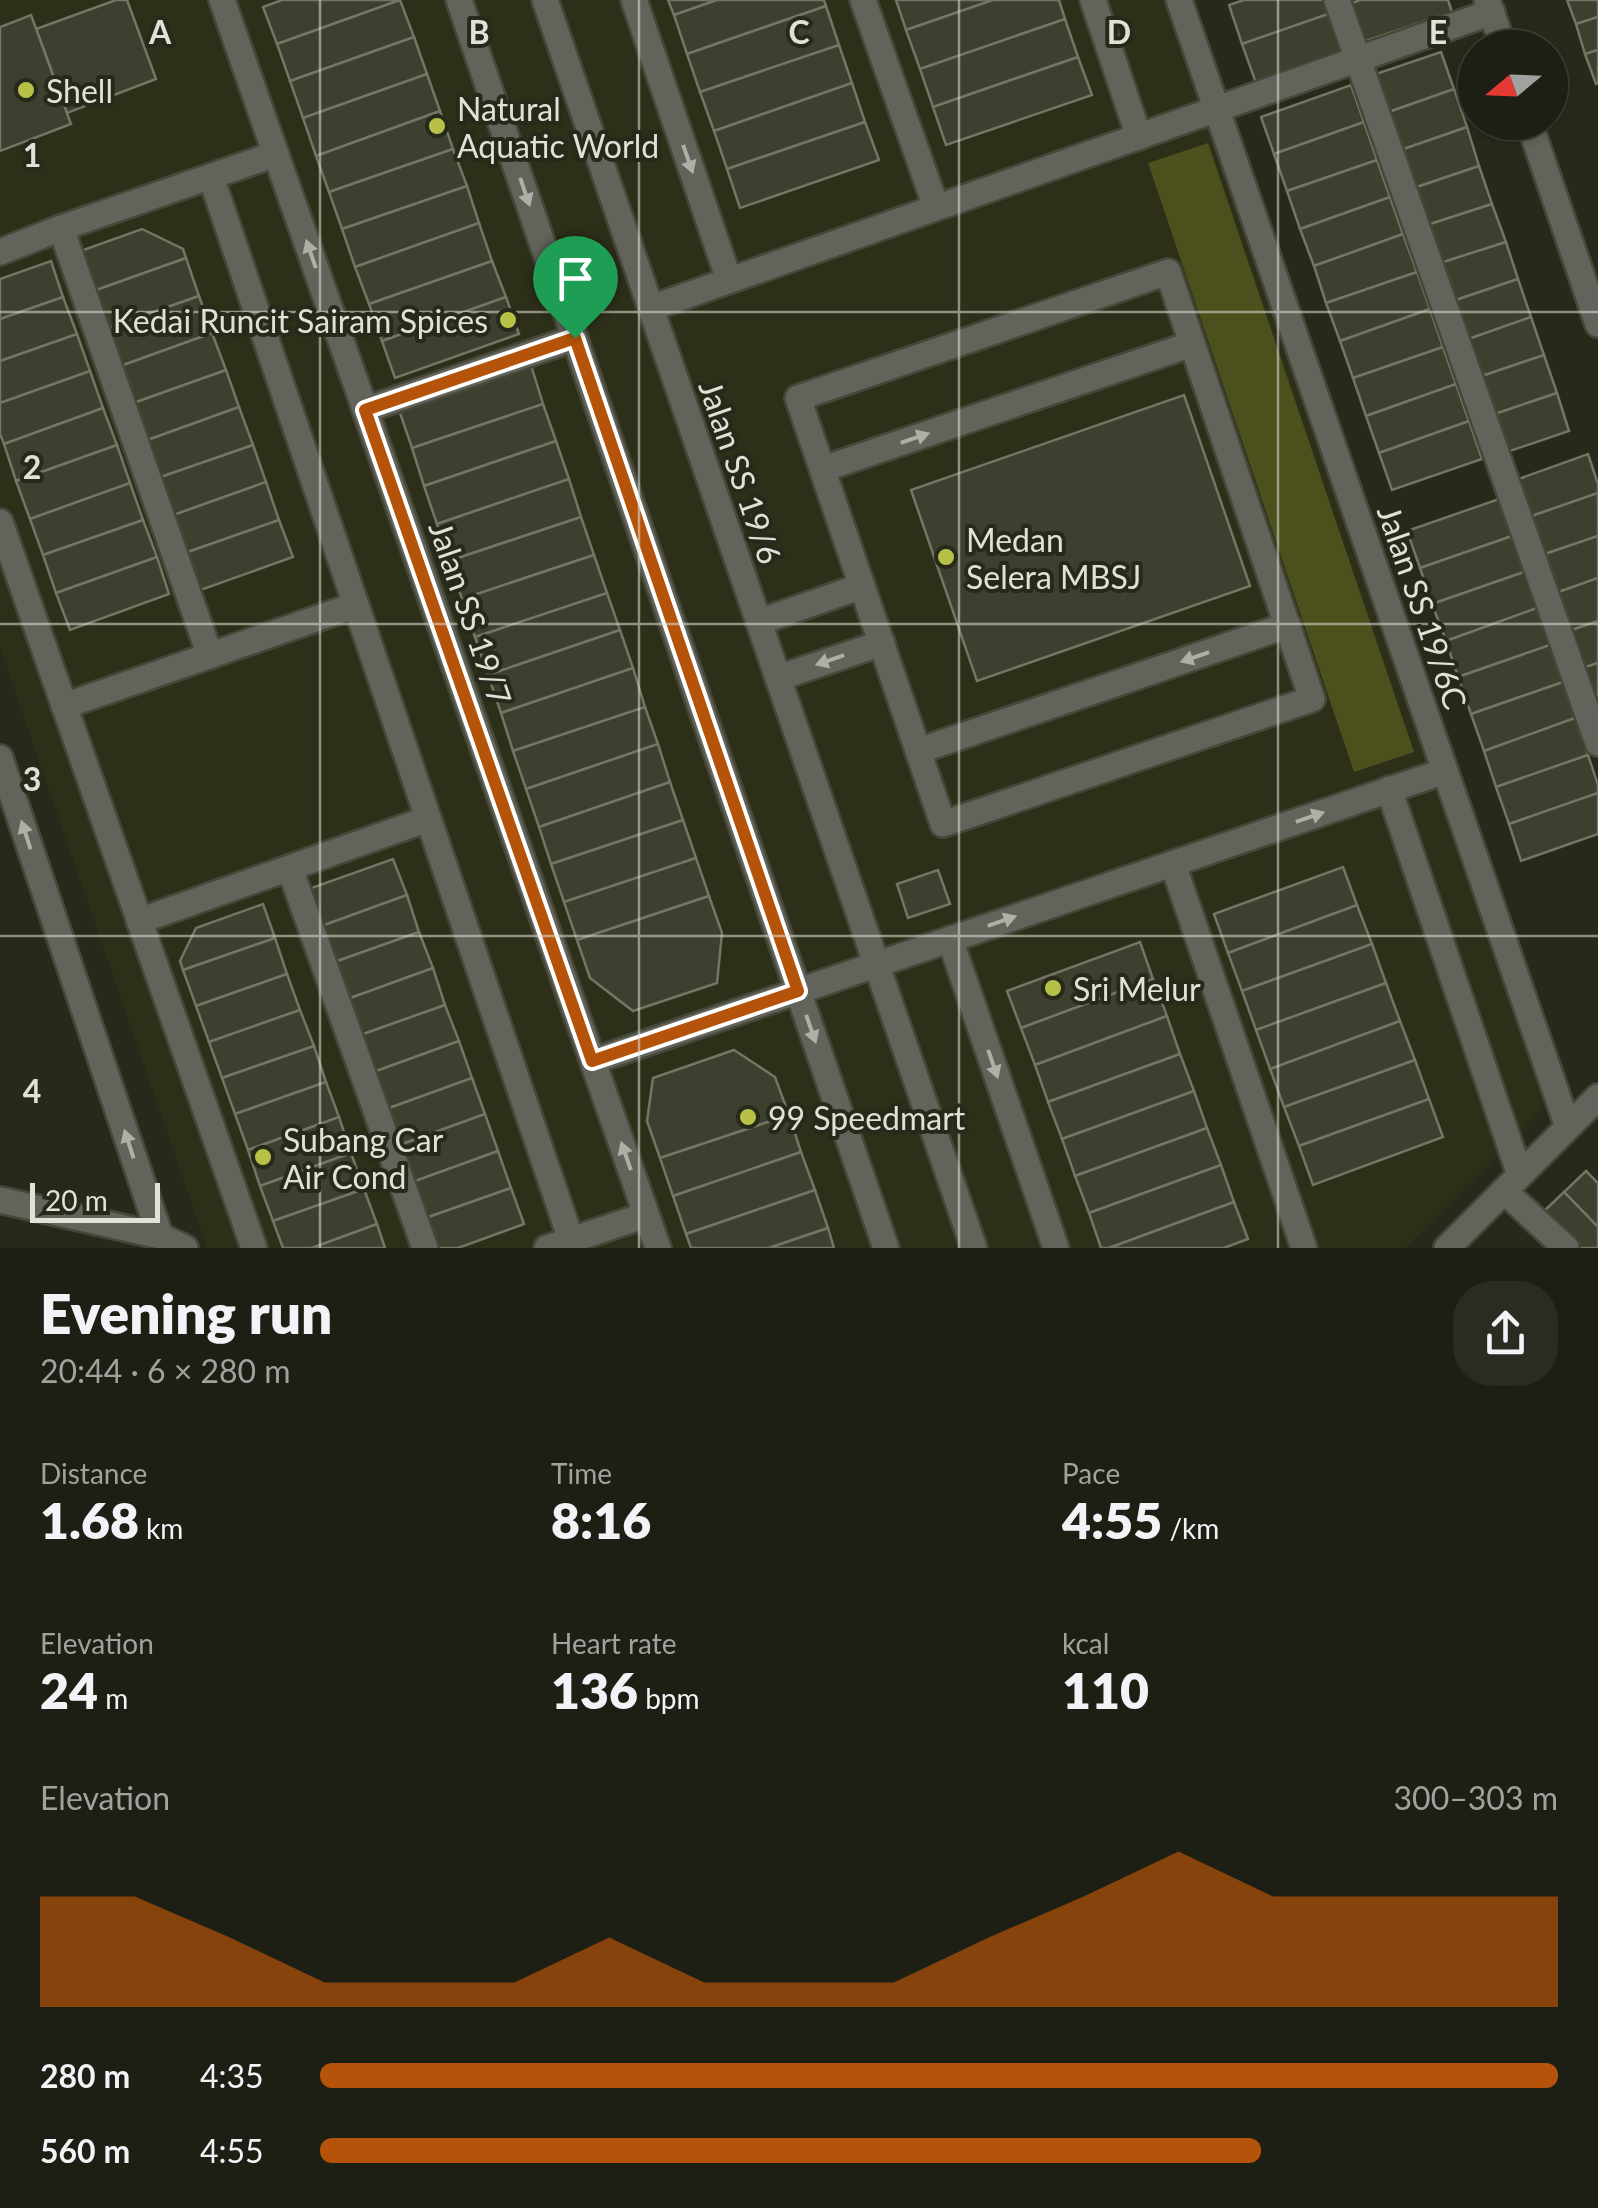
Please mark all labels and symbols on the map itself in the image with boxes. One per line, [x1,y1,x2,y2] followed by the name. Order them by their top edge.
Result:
[148,12,172,51] text: A
[468,12,490,51] text: B
[788,12,810,51] text: C
[1107,12,1131,51] text: D
[1429,12,1447,51] text: E
[1458,30,1568,140] north arrow
[46,71,113,110] place label: Shell
[15,79,37,101] marker: Shell
[457,89,659,165] place label: Natural Aquatic World
[426,115,448,137] marker: Natural Aquatic World
[23,135,41,174] text: 1
[681,144,696,174] one-way arrow
[518,177,533,207] one-way arrow
[533,236,618,339] pin
[303,239,318,269] one-way arrow
[113,301,488,340] place label: Kedai Runcit Sairam Spices
[497,309,519,331] marker: Kedai Runcit Sairam Spices
[691,375,791,569] street label: Jalan SS 19/6
[900,430,930,445] one-way arrow
[23,447,41,486] text: 2
[1370,500,1476,714] street label: Jalan SS 19/6C
[421,516,521,710] street label: Jalan SS 19/7
[966,520,1141,596] place label: Medan Selera MBSJ
[935,546,957,568] marker: Medan Selera MBSJ
[1180,650,1210,665] one-way arrow
[814,654,844,669] one-way arrow
[23,759,41,798] text: 3
[1295,808,1325,823] one-way arrow
[17,820,32,850] one-way arrow
[987,913,1017,928] one-way arrow
[1073,969,1201,1008] place label: Sri Melur
[1042,977,1064,999] marker: Sri Melur
[804,1014,819,1044] one-way arrow
[986,1050,1001,1080] one-way arrow
[23,1071,41,1110] text: 4
[768,1098,966,1137] place label: 99 Speedmart
[737,1106,759,1128] marker: 99 Speedmart
[283,1120,444,1196] place label: Subang Car Air Cond
[120,1128,135,1158] one-way arrow
[617,1140,632,1170] one-way arrow
[252,1146,274,1168] marker: Subang Car Air Cond
[30,1178,160,1222] scale bar

